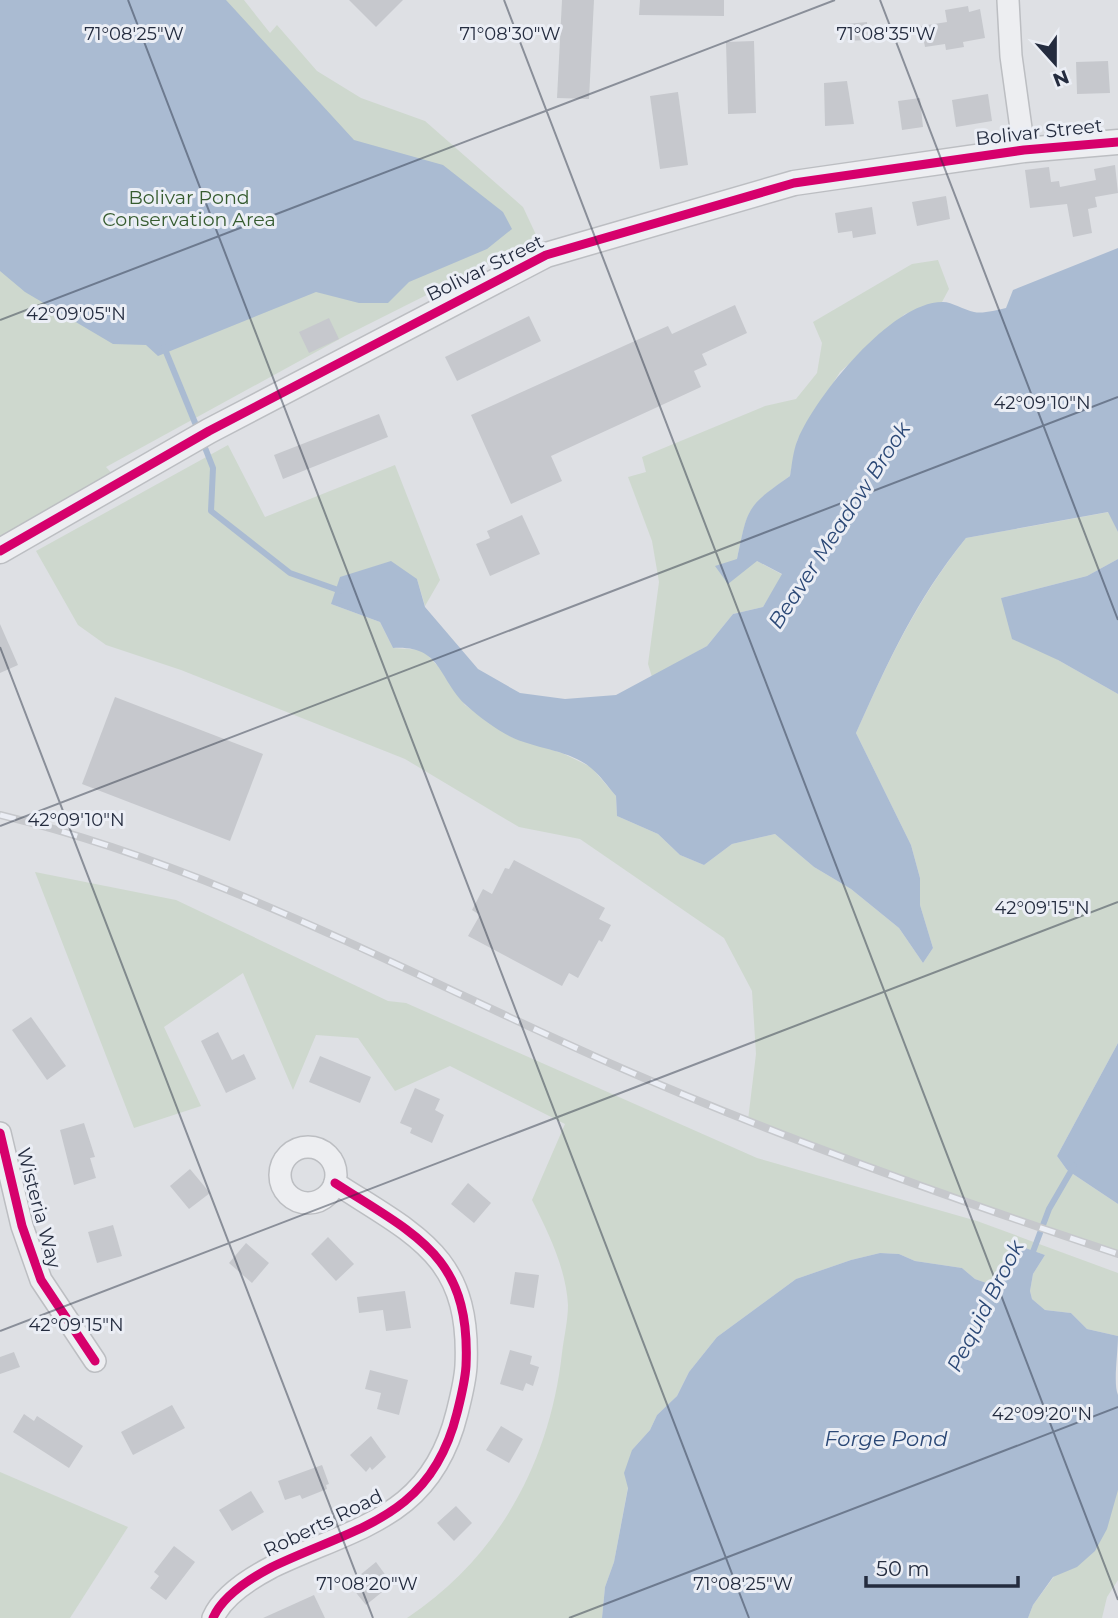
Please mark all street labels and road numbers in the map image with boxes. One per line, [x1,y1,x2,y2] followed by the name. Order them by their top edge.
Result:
[974,114,1104,150] street label: Bolivar Street
[423,230,548,306] street label: Bolivar Street
[12,1145,66,1272] street label: Wisteria Way
[260,1484,386,1562] street label: Roberts Road

